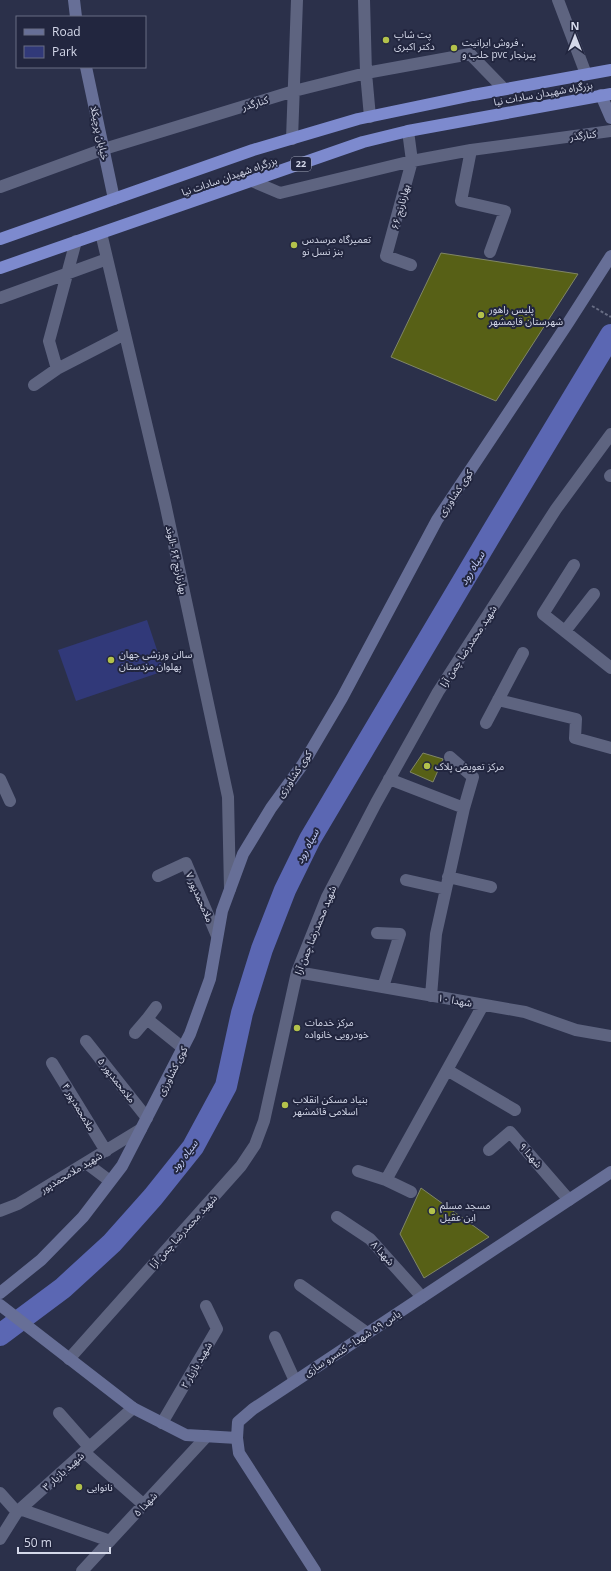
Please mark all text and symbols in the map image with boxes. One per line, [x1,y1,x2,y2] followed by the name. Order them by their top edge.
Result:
[16,16,146,68] legend
[555,16,595,56] north arrow
[571,18,579,33] text: N
[52,23,81,40] text: Road
[394,27,435,53] place label: پت شاپ دکتر اکبری
[381,35,391,45] marker: پت شاپ دکتر اکبری
[462,35,536,61] place label: فروش ایرانیت ، حلب و pvc پیرنجار
[52,43,78,60] text: Park
[449,43,459,53] marker: فروش ایرانیت ، حلب و pvc پیرنجار
[492,77,594,109] street label: بزرگراه شهیدان سادات نیا
[239,92,271,114] street label: کنارگذر
[87,105,113,161] street label: خیابان پرچیکلا
[568,126,598,144] street label: کنارگذر
[179,153,279,199] street label: بزرگراه شهیدان سادات نیا
[291,157,311,171] road number: 22
[387,183,414,231] street label: بهارنارنج ۶۶
[302,232,371,258] place label: تعمیرگاه مرسدس بنز نسل نو
[289,240,299,250] marker: تعمیرگاه مرسدس بنز نسل نو
[488,302,563,328] place label: پلیس راهور شهرستان قایمشهر
[476,310,486,320] marker: پلیس راهور شهرستان قایمشهر
[434,466,476,519] street label: کوی کشاورزی
[162,524,191,596] street label: بهارنارنج ۶۴ -الوند
[455,548,488,588] water label: سیاه رود
[436,602,500,690] street label: شهید محمدرضا چمن آرا
[119,647,192,673] place label: سالن ورزشی جهان پهلوان مزدستان
[106,655,116,665] marker: سالن ورزشی جهان پهلوان مزدستان
[273,747,315,800] street label: کوی کشاورزی
[435,759,504,773] place label: مرکز تعویض پلاک
[422,761,432,771] marker: مرکز تعویض پلاک
[291,825,322,866] water label: سیاه رود
[183,870,217,924] street label: ملامحمدپور ۷
[291,883,339,977] street label: شهید محمدرضا چمن آرا
[437,990,473,1010] street label: شهدا ۱۰
[305,1015,369,1041] place label: مرکز خدمات خودرویی خانواده
[292,1023,302,1033] marker: مرکز خدمات خودرویی خانواده
[154,1043,191,1098] street label: کوی کشاورزی
[95,1055,139,1106] street label: ملامحمدپور ۵
[59,1080,99,1134] street label: ملامحمدپور ۴
[292,1092,368,1118] place label: بنیاد مسکن انقلاب اسلامی قائمشهر
[280,1100,290,1110] marker: بنیاد مسکن انقلاب اسلامی قائمشهر
[166,1136,201,1175] water label: سیاه رود
[516,1139,546,1171] street label: شهدا ۹
[37,1148,105,1197] street label: شهید ملامحمدپور
[146,1191,220,1271] street label: شهید محمدرضا چمن آرا
[440,1198,490,1224] place label: مسجد مسلم ابن عقیل
[427,1206,437,1216] marker: مسجد مسلم ابن عقیل
[368,1238,398,1269] street label: شهدا ۸
[301,1306,403,1380] street label: یاس ۵۹ شهدا - کنسرو سازی
[177,1339,215,1391] street label: شهید بازیار ۲
[39,1448,87,1493] street label: شهید بازیار ۳
[87,1480,113,1494] place label: نانوایی
[74,1482,84,1492] marker: نانوایی
[130,1489,160,1519] street label: شهدا ۵
[18,1529,110,1555] scale bar
[24,1534,52,1551] text: 50 m

